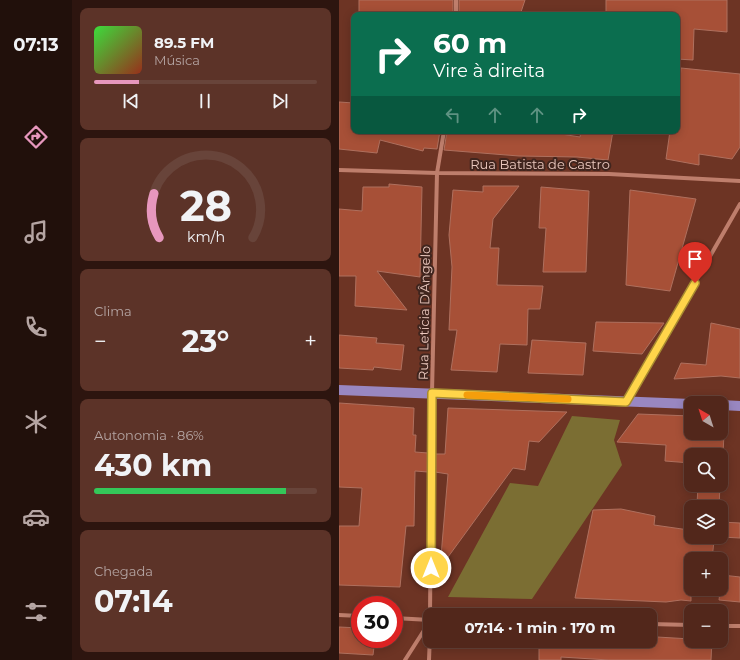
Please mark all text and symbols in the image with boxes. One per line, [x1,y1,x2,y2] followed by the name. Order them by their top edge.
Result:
[433,26,507,60] text: 60 m
[367,28,419,80] icon: right
[154,33,214,52] text: 89.5 FM
[13,34,59,56] text: 07:13
[154,52,200,68] text: Música
[433,60,545,82] text: Vire à direita
[120,90,142,112] icon: previous
[194,90,216,112] icon: pause
[269,90,291,112] icon: next
[442,104,464,126] icon: left
[484,104,506,126] icon: ahead
[526,104,548,126] icon: ahead
[568,104,590,126] icon: right
[22,123,50,151] icon: directions
[470,156,610,172] street label: Rua Batista de Castro
[180,180,232,230] text: 28
[22,218,50,246] icon: music
[186,227,225,245] text: km/h
[678,242,712,283] pin
[415,246,433,380] street label: Rua Letícia D'Ângelo
[684,248,706,270] icon: arrive
[94,303,132,319] text: Clima
[22,313,50,341] icon: phone
[182,323,229,360] text: 23°
[94,328,107,355] text: −
[304,328,317,355] text: +
[684,396,728,440] north arrow
[684,396,728,648] map controls
[22,408,50,436] icon: climate
[94,427,204,443] text: Autonomia · 86%
[94,447,212,484] text: 430 km
[684,448,728,492] button: search
[684,500,728,544] button: layers
[22,503,50,531] icon: car
[410,547,452,589] position arrow
[684,552,728,596] button: +
[94,563,153,579] text: Chegada
[94,583,173,620] text: 07:14
[351,596,403,648] speed limit sign: 30
[22,598,50,626] icon: filters
[684,604,728,648] button: −
[464,618,616,637] text: 07:14 · 1 min · 170 m

